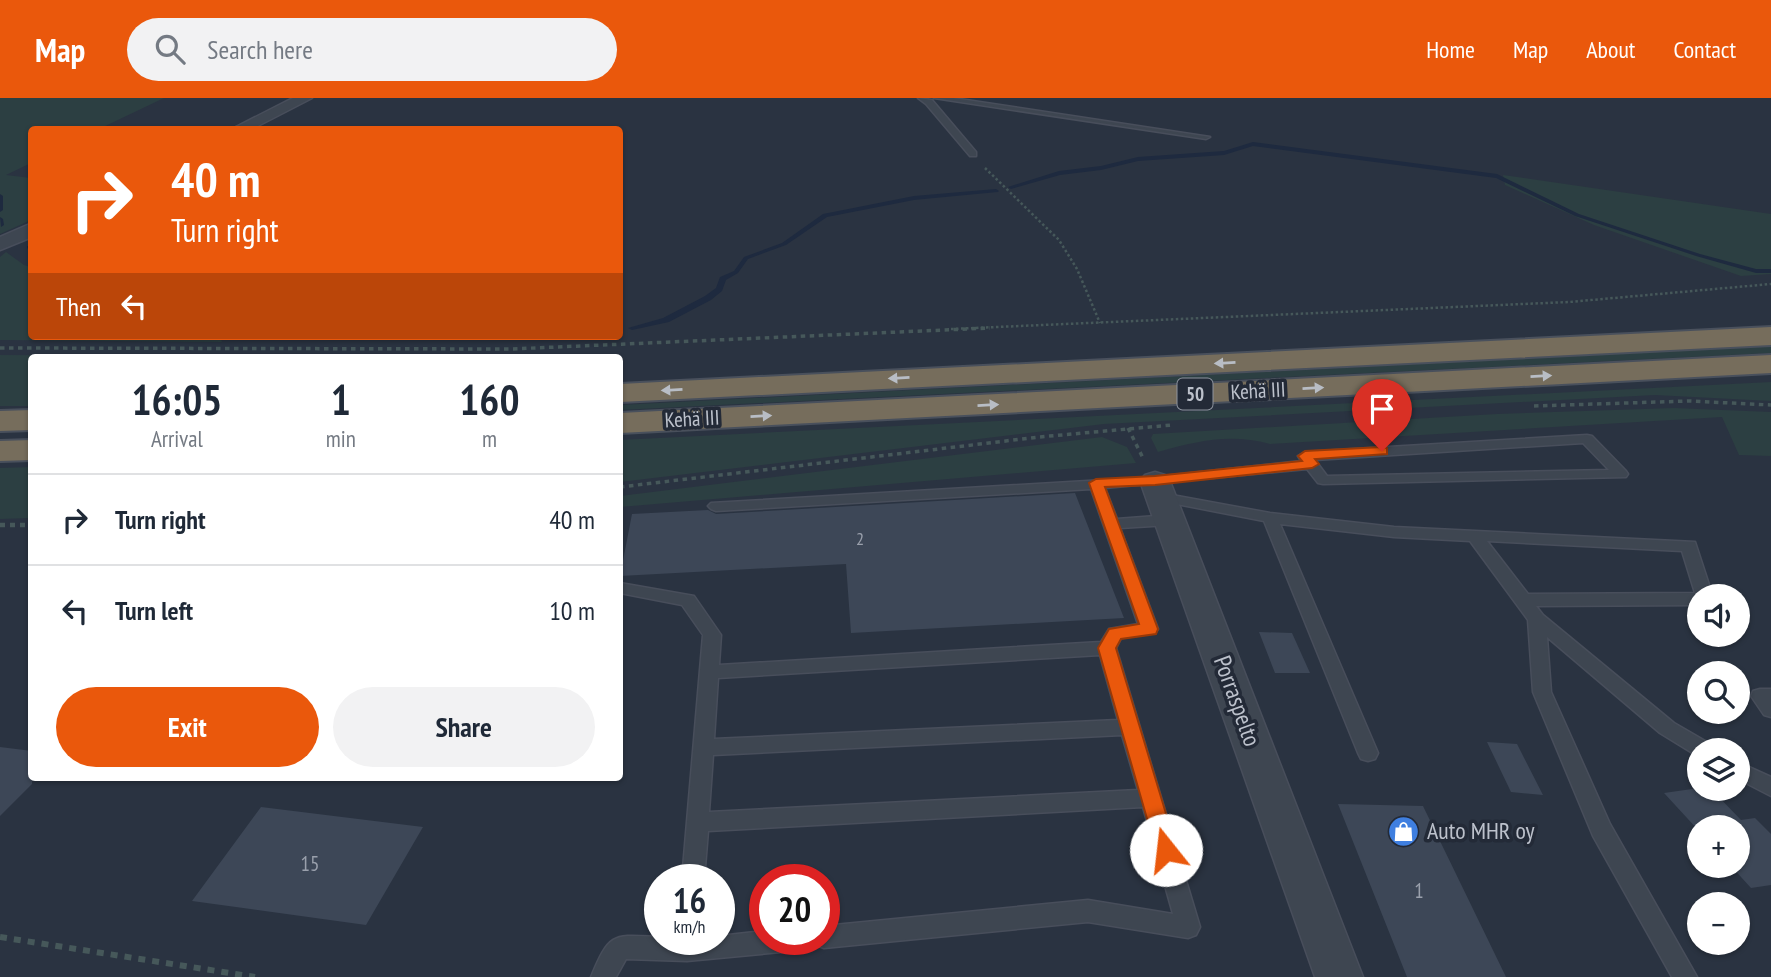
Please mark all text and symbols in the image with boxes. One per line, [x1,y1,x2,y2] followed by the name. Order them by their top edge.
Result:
[127,18,617,81] search box
[35,28,85,71] text: Map
[151,30,189,68] icon: search
[207,33,313,66] text: Search here
[1426,34,1475,65] text: Home
[1513,34,1548,65] text: Map
[1586,34,1635,65] text: About
[1673,34,1736,65] text: Contact
[171,147,260,211] text: 40 m
[56,154,147,245] icon: right
[171,209,279,251] text: Turn right
[115,287,153,325] icon: left
[56,290,101,323] text: Then
[1213,358,1235,369] one-way arrow
[1530,370,1552,381] one-way arrow
[131,372,222,427] text: 16:05
[331,372,351,427] text: 1
[459,372,520,427] text: 160
[888,373,910,384] one-way arrow
[1230,376,1286,405] street label: Kehä III
[1178,378,1212,410] road number: 50
[1352,379,1412,451] pin
[1303,382,1325,393] one-way arrow
[661,385,683,396] one-way arrow
[1363,390,1401,428] icon: arrive
[978,399,1000,410] one-way arrow
[664,404,720,433] street label: Kehä III
[750,411,772,422] one-way arrow
[151,424,203,453] text: Arrival
[326,424,356,453] text: min
[482,424,497,453] text: m
[56,501,94,539] icon: right
[115,503,206,536] text: Turn right
[549,503,595,536] text: 40 m
[856,527,864,550] house number: 2
[1687,584,1750,955] map controls
[1687,584,1750,647] button: sound
[56,592,94,630] icon: left
[115,594,193,627] text: Turn left
[549,594,595,627] text: 10 m
[1207,651,1268,750] street label: Porraspelto
[1687,661,1750,724] button: search
[56,687,319,767] button: Exit
[333,687,595,767] button: Share
[1687,738,1750,801] button: layers
[1129,813,1203,887] position arrow
[1387,814,1421,848] shop icon: Auto MHR oy
[1427,815,1535,846] place label: Auto MHR oy
[1687,815,1750,878] button: +
[301,850,319,877] house number: 15
[749,864,840,955] speed limit sign: 20
[673,877,706,923] text: 16
[1414,877,1424,904] house number: 1
[1687,892,1750,955] button: −
[674,915,705,938] text: km/h

